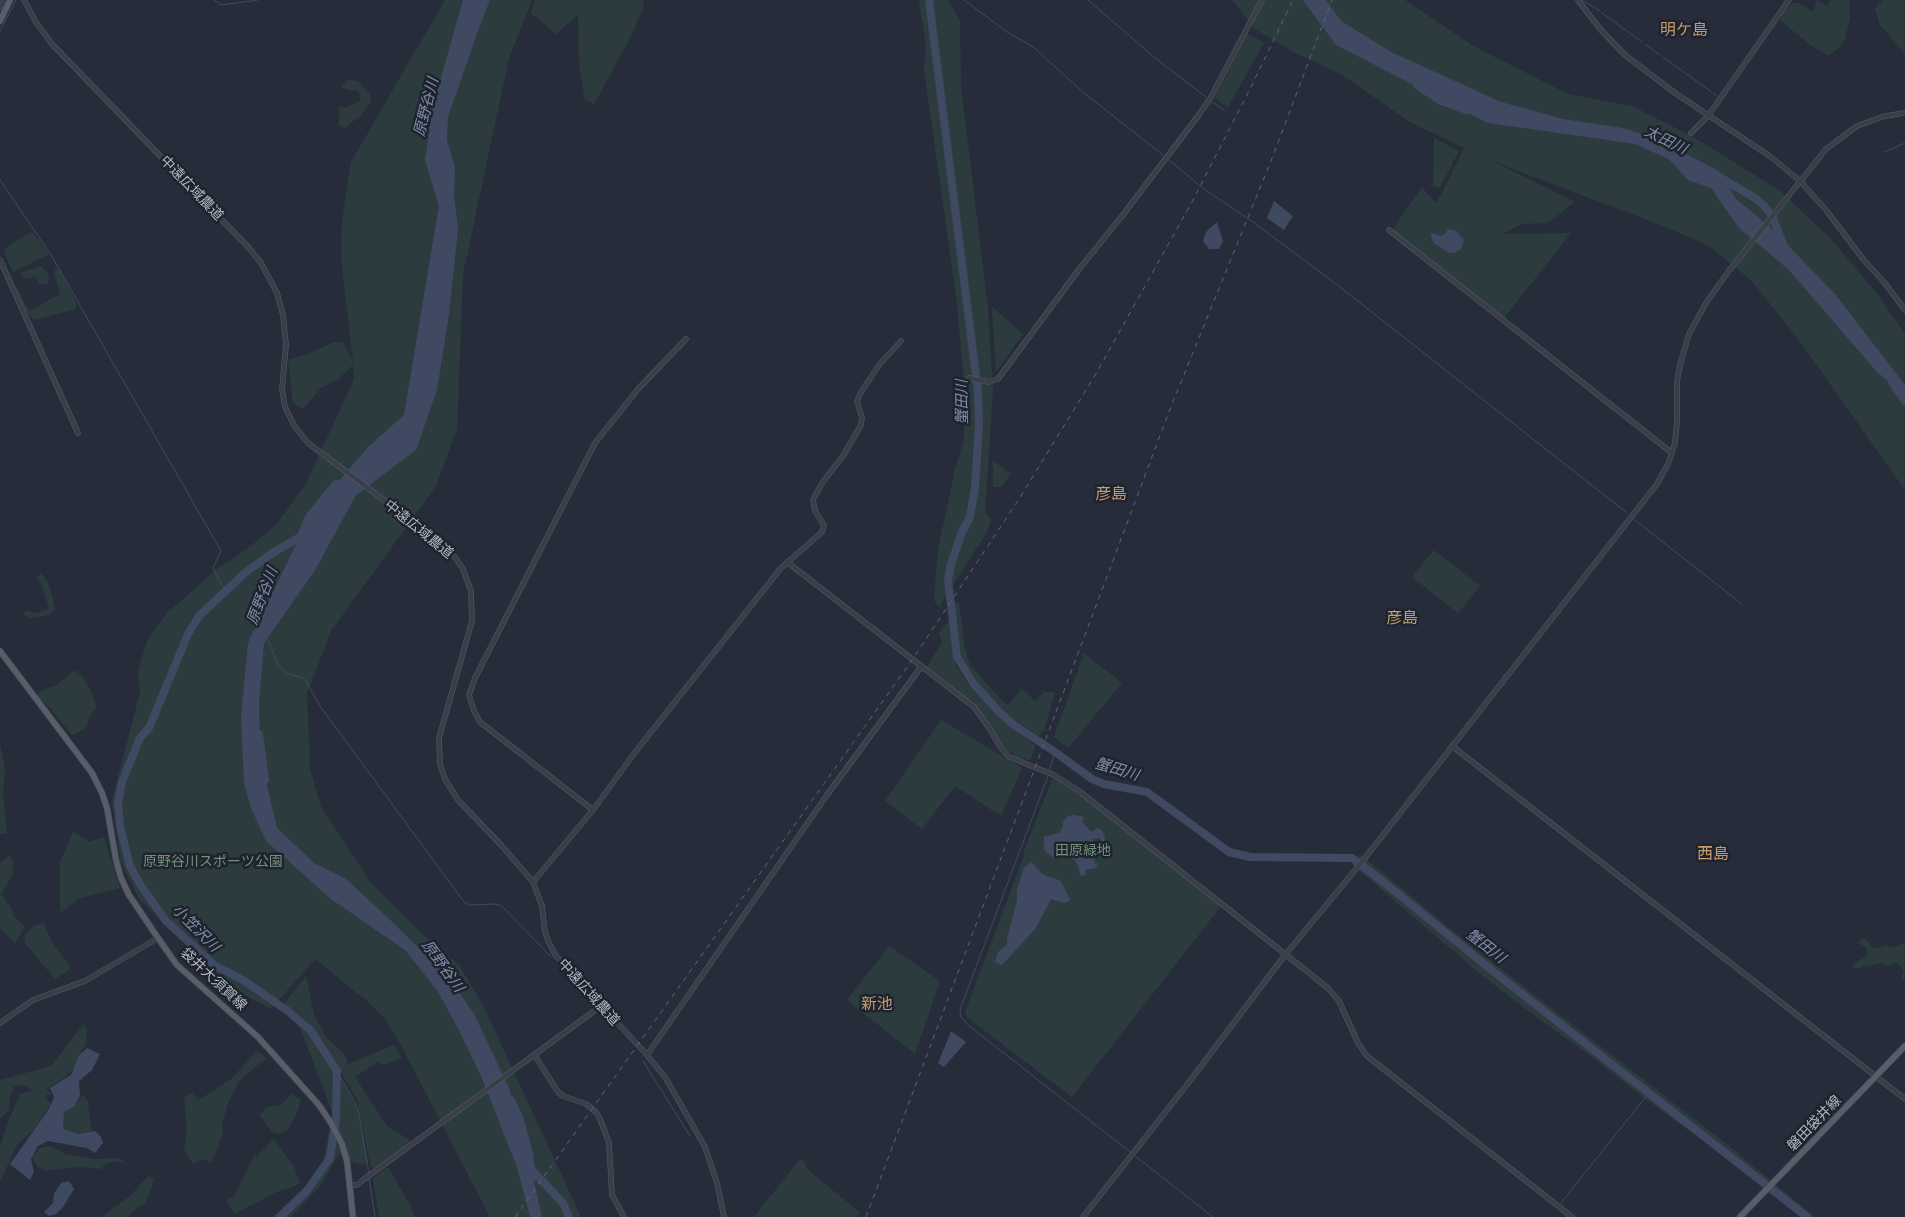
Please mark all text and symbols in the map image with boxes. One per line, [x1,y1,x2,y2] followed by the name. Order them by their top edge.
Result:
[1660,20,1708,40] district label: 明ケ島
[410,76,442,138] water label: 原野谷川
[1642,122,1690,158] water label: 太田川
[157,152,227,224] street label: 中遠広域農道
[953,379,971,425] water label: 蟹田川
[1095,484,1127,504] district label: 彦島
[381,496,457,562] street label: 中遠広域農道
[243,565,281,627] water label: 原野谷川
[1386,608,1418,628] district label: 彦島
[1093,754,1141,784] water label: 蟹田川
[1055,842,1111,858] park label: 田原緑地
[1697,844,1729,864] district label: 西島
[143,853,283,869] park label: 原野谷川スポーツ公園
[168,900,224,956] water label: 小笠沢川
[1463,925,1509,967] water label: 蟹田川
[418,936,468,996] water label: 原野谷川
[178,944,250,1014] street label: 袋井大須賀線
[555,955,623,1029] street label: 中遠広域農道
[861,994,893,1014] district label: 新池
[1784,1092,1844,1154] street label: 磐田袋井線

